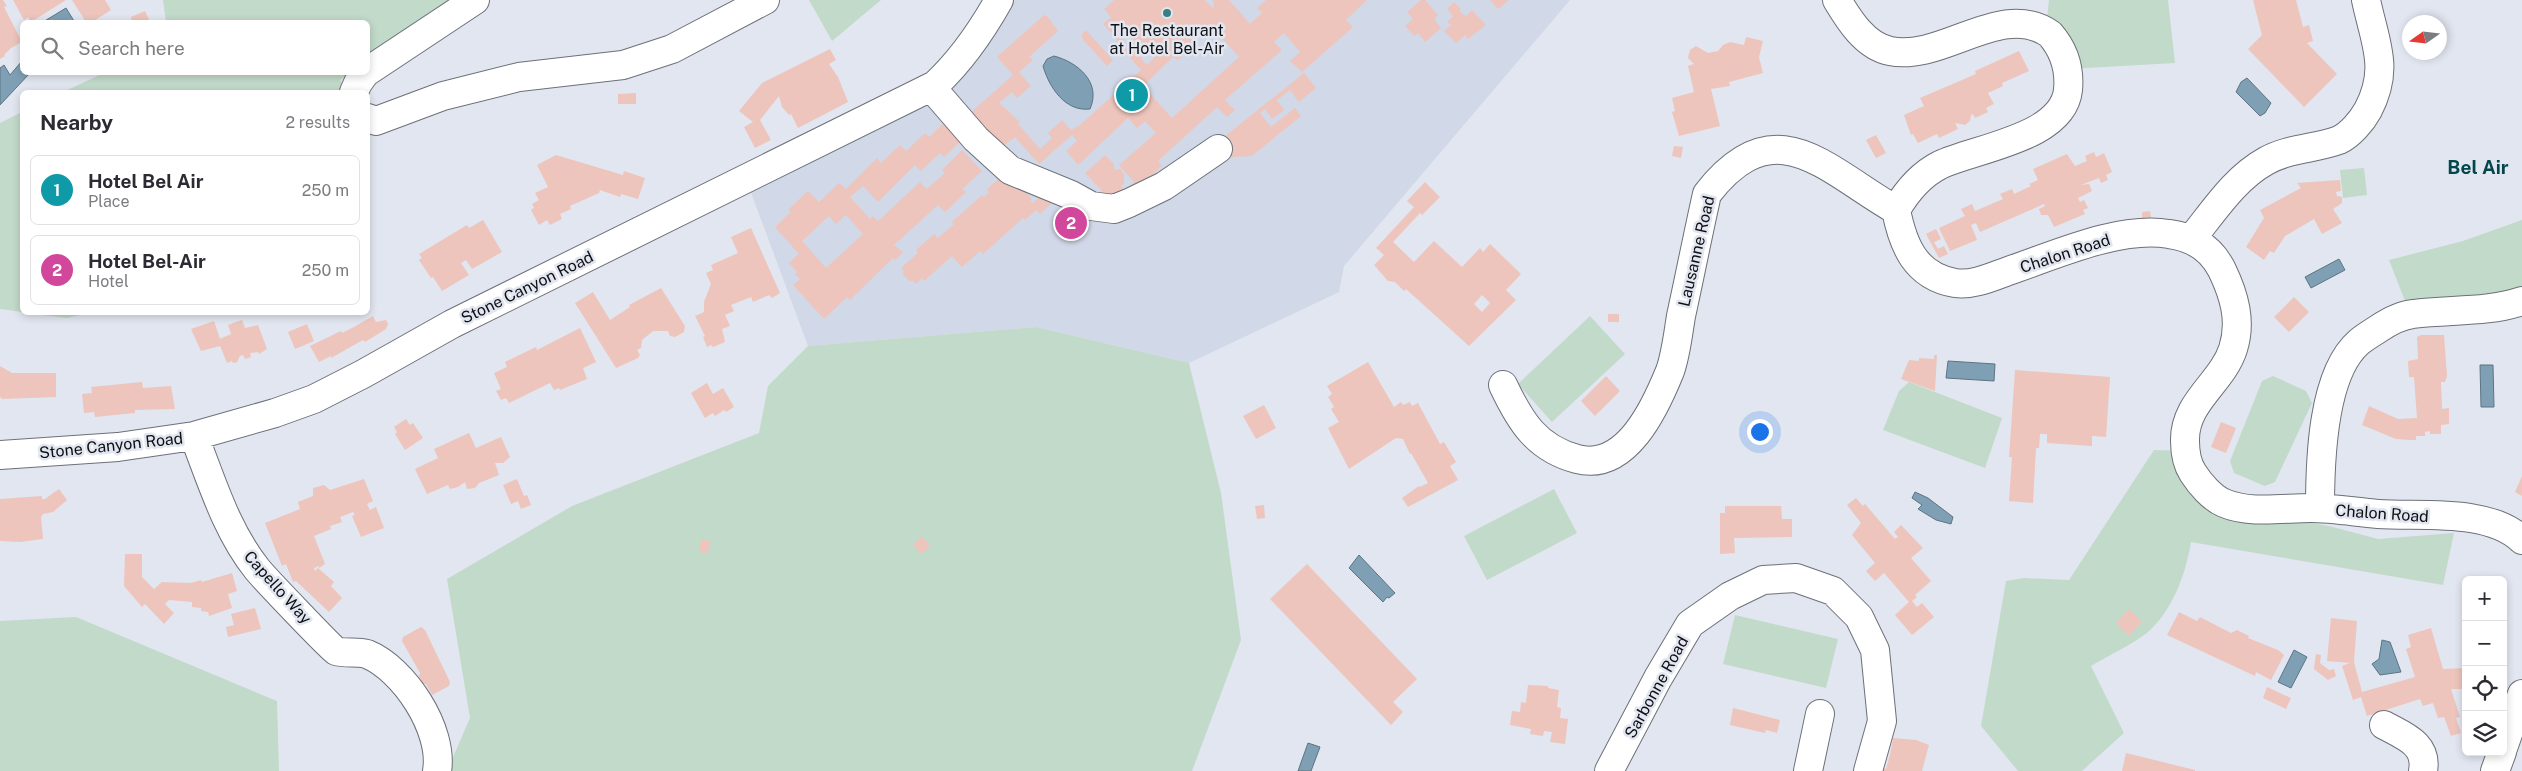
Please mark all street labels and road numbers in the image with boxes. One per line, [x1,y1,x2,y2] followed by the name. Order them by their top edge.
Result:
[1674,194,1718,308] street label: Lausanne Road
[2018,230,2113,277] street label: Chalon Road
[458,247,596,328] street label: Stone Canyon Road
[38,428,184,463] street label: Stone Canyon Road
[2335,501,2429,526] street label: Chalon Road
[240,547,316,628] street label: Capello Way
[1621,633,1692,742] street label: Sarbonne Road

